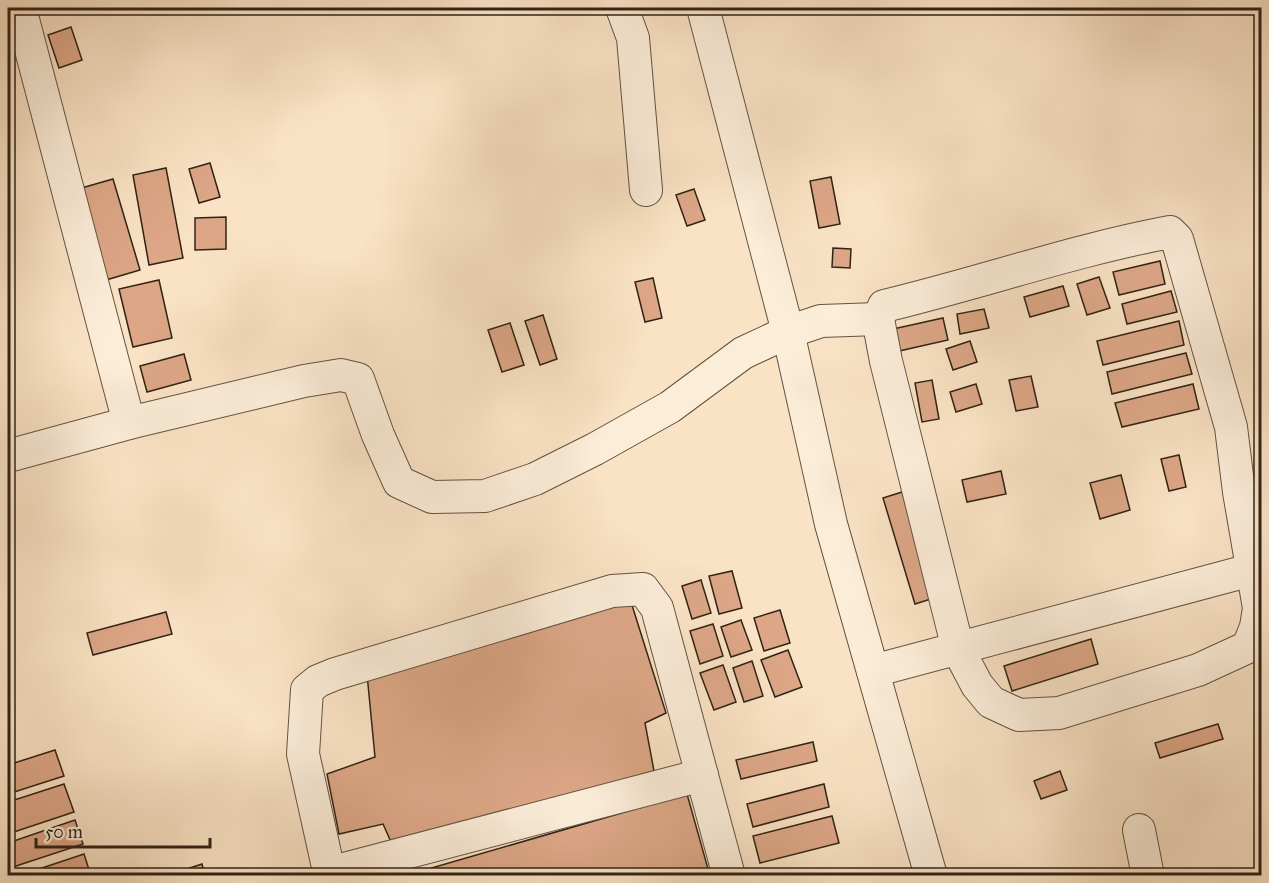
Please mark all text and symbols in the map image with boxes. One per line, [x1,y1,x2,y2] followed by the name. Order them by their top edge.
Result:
[36,811,210,849] scale bar
[45,821,83,843] text: 50 m

